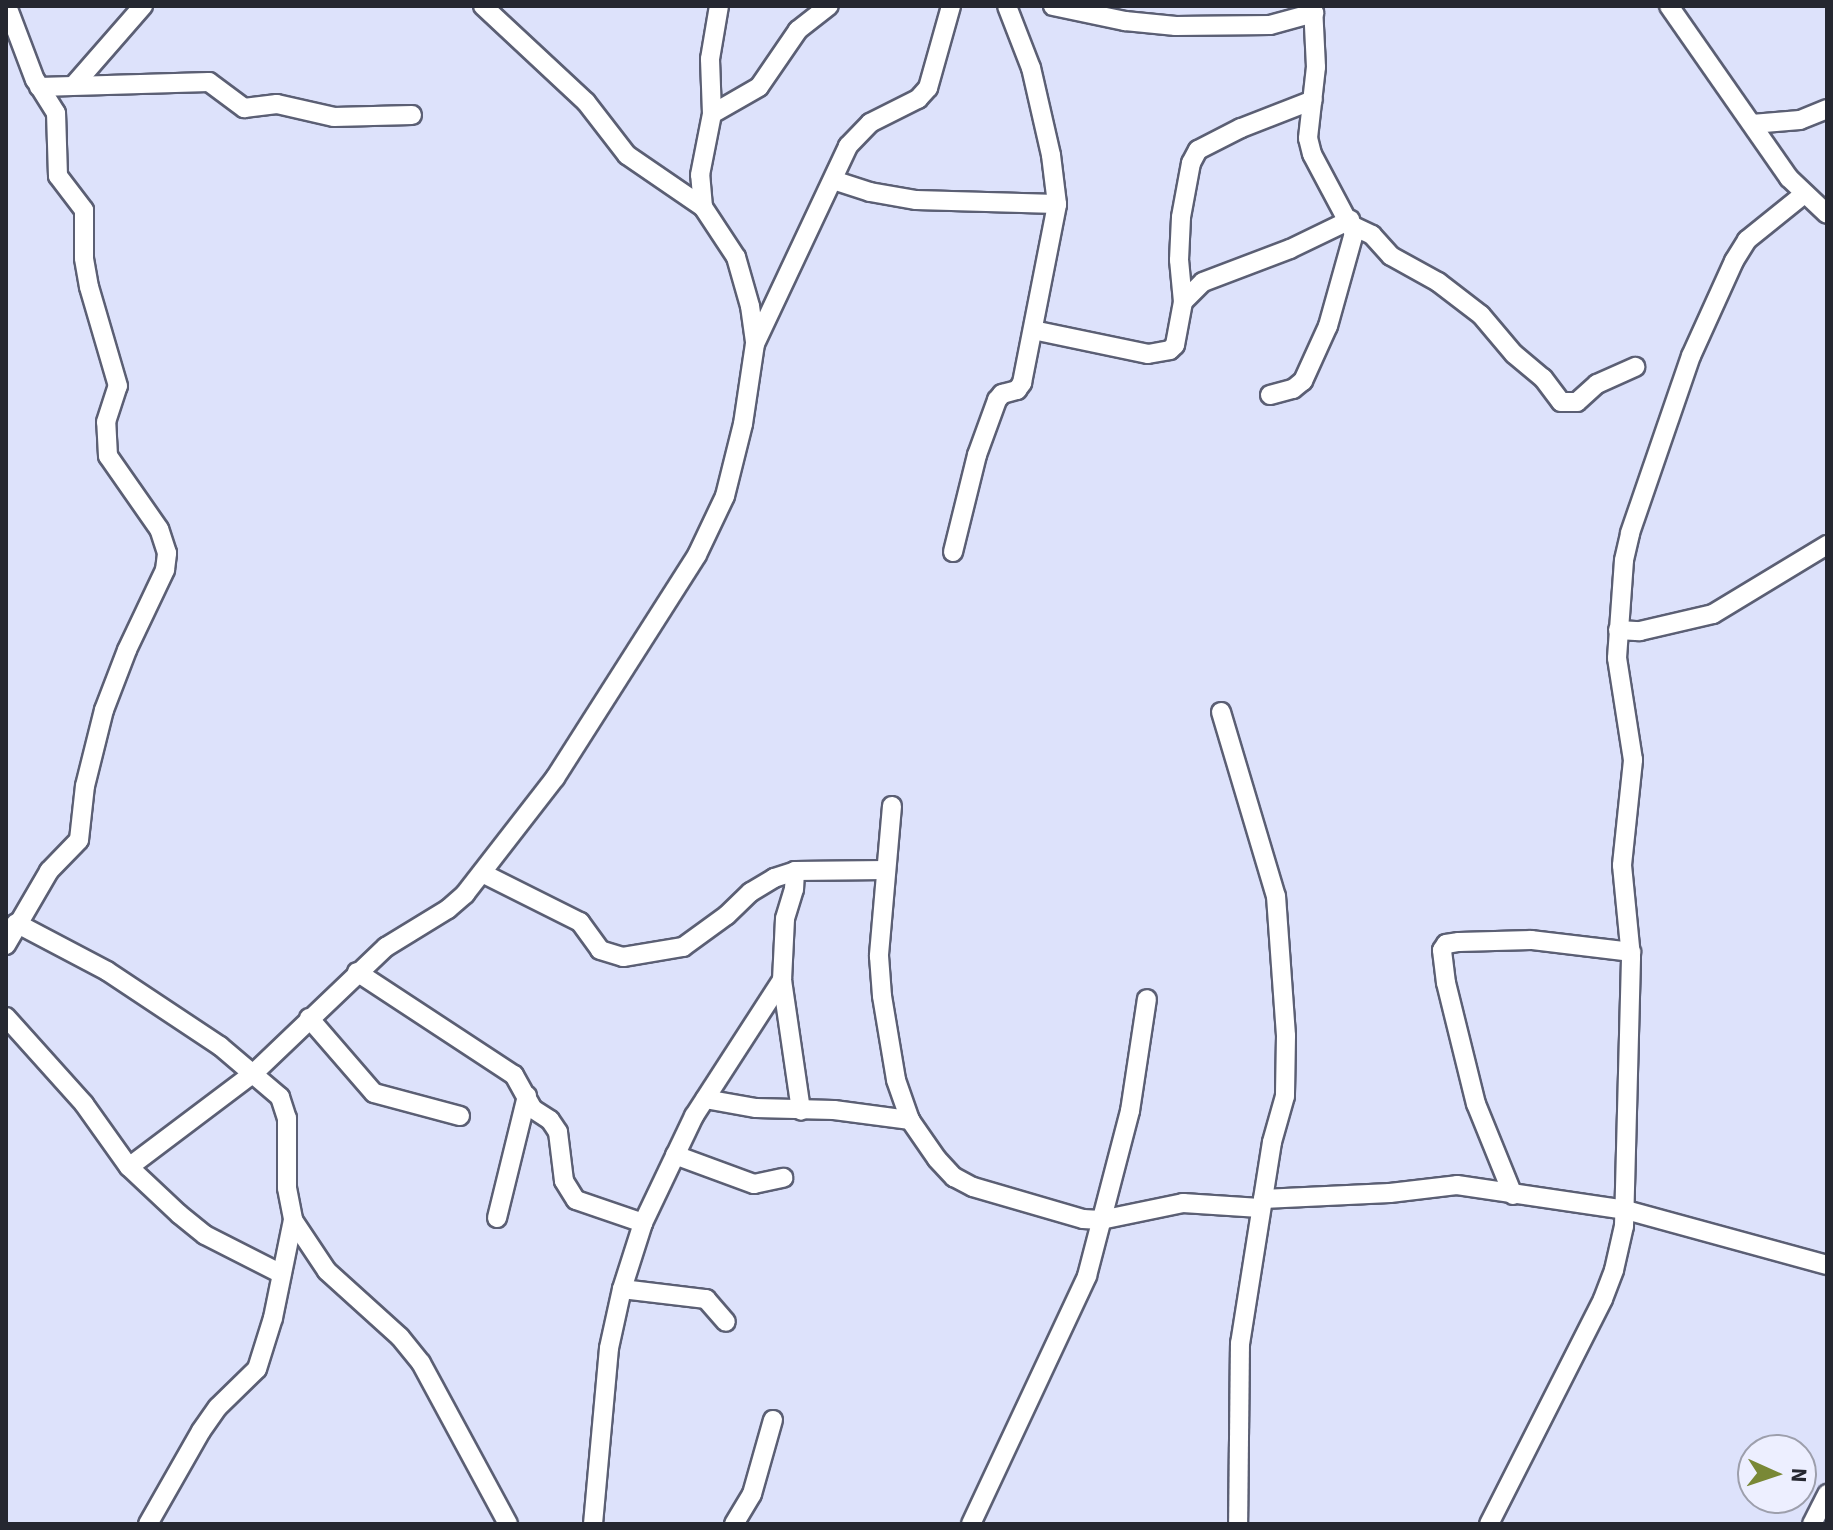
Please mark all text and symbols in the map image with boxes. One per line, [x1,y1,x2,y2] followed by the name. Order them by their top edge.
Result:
[1737,1434,1817,1514] north arrow
[1783,1467,1815,1483] text: N

